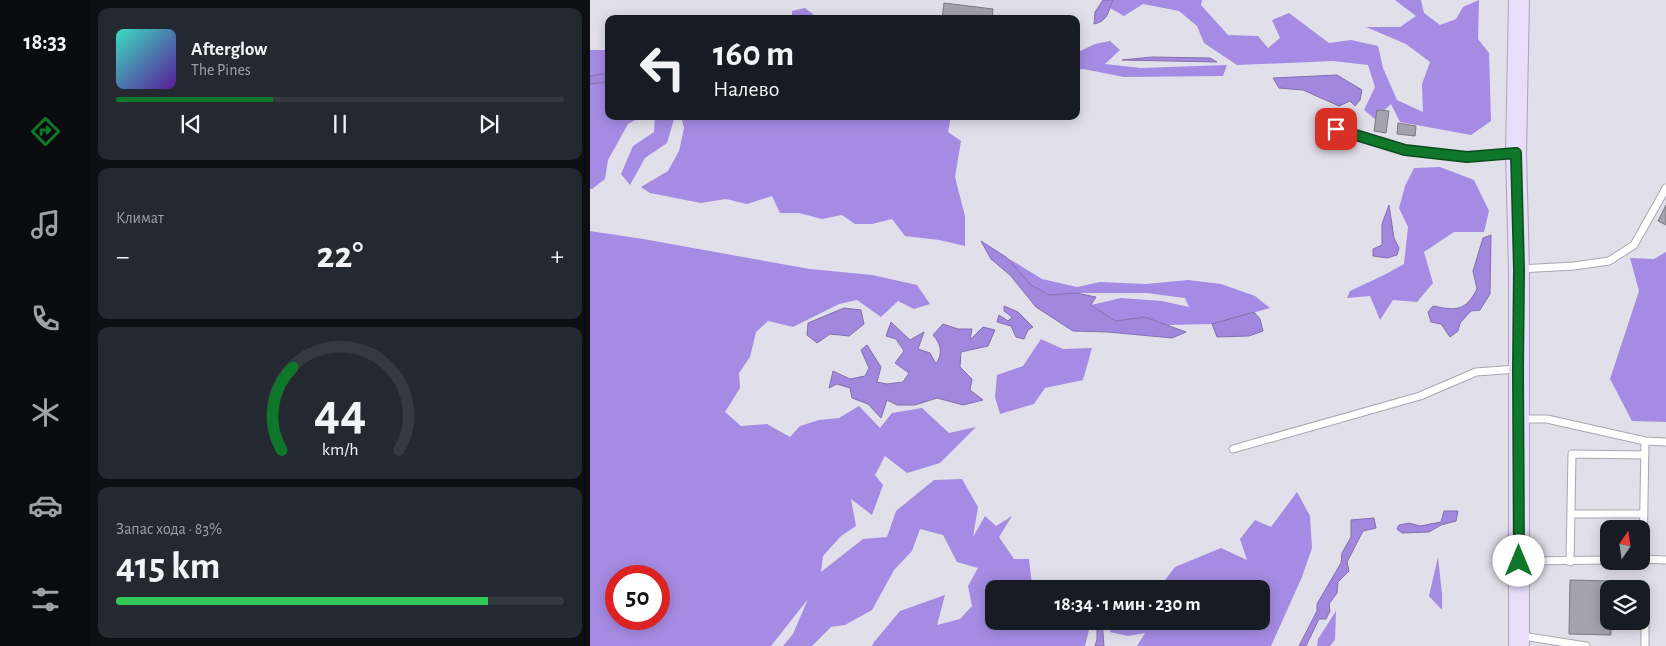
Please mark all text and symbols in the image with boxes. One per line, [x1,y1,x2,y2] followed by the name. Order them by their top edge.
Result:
[24,31,66,53] text: 18:33
[630,35,695,100] icon: left
[713,37,794,72] text: 160 m
[191,40,267,59] text: Afterglow
[191,62,251,78] text: The Pines
[713,78,779,100] text: Налево
[1315,108,1357,150] pin
[177,110,205,138] icon: previous
[326,110,354,138] icon: pause
[475,110,503,138] icon: next
[28,114,63,149] icon: directions
[1322,115,1350,143] icon: arrive
[28,207,63,242] icon: music
[116,210,164,226] text: Климат
[317,237,363,275] text: 22°
[116,243,129,271] text: −
[551,243,564,271] text: +
[28,301,63,336] icon: phone
[314,387,366,439] text: 44
[28,395,63,430] icon: climate
[322,441,358,459] text: km/h
[28,488,63,523] icon: car
[1600,520,1650,570] north arrow
[1600,520,1650,630] map controls
[116,521,222,537] text: Запас хода · 83%
[1492,534,1544,586] position arrow
[116,548,220,586] text: 415 km
[605,565,670,630] speed limit sign: 50
[1600,580,1650,630] button: layers
[28,582,63,617] icon: filters
[1054,595,1201,614] text: 18:34 · 1 мин · 230 m

